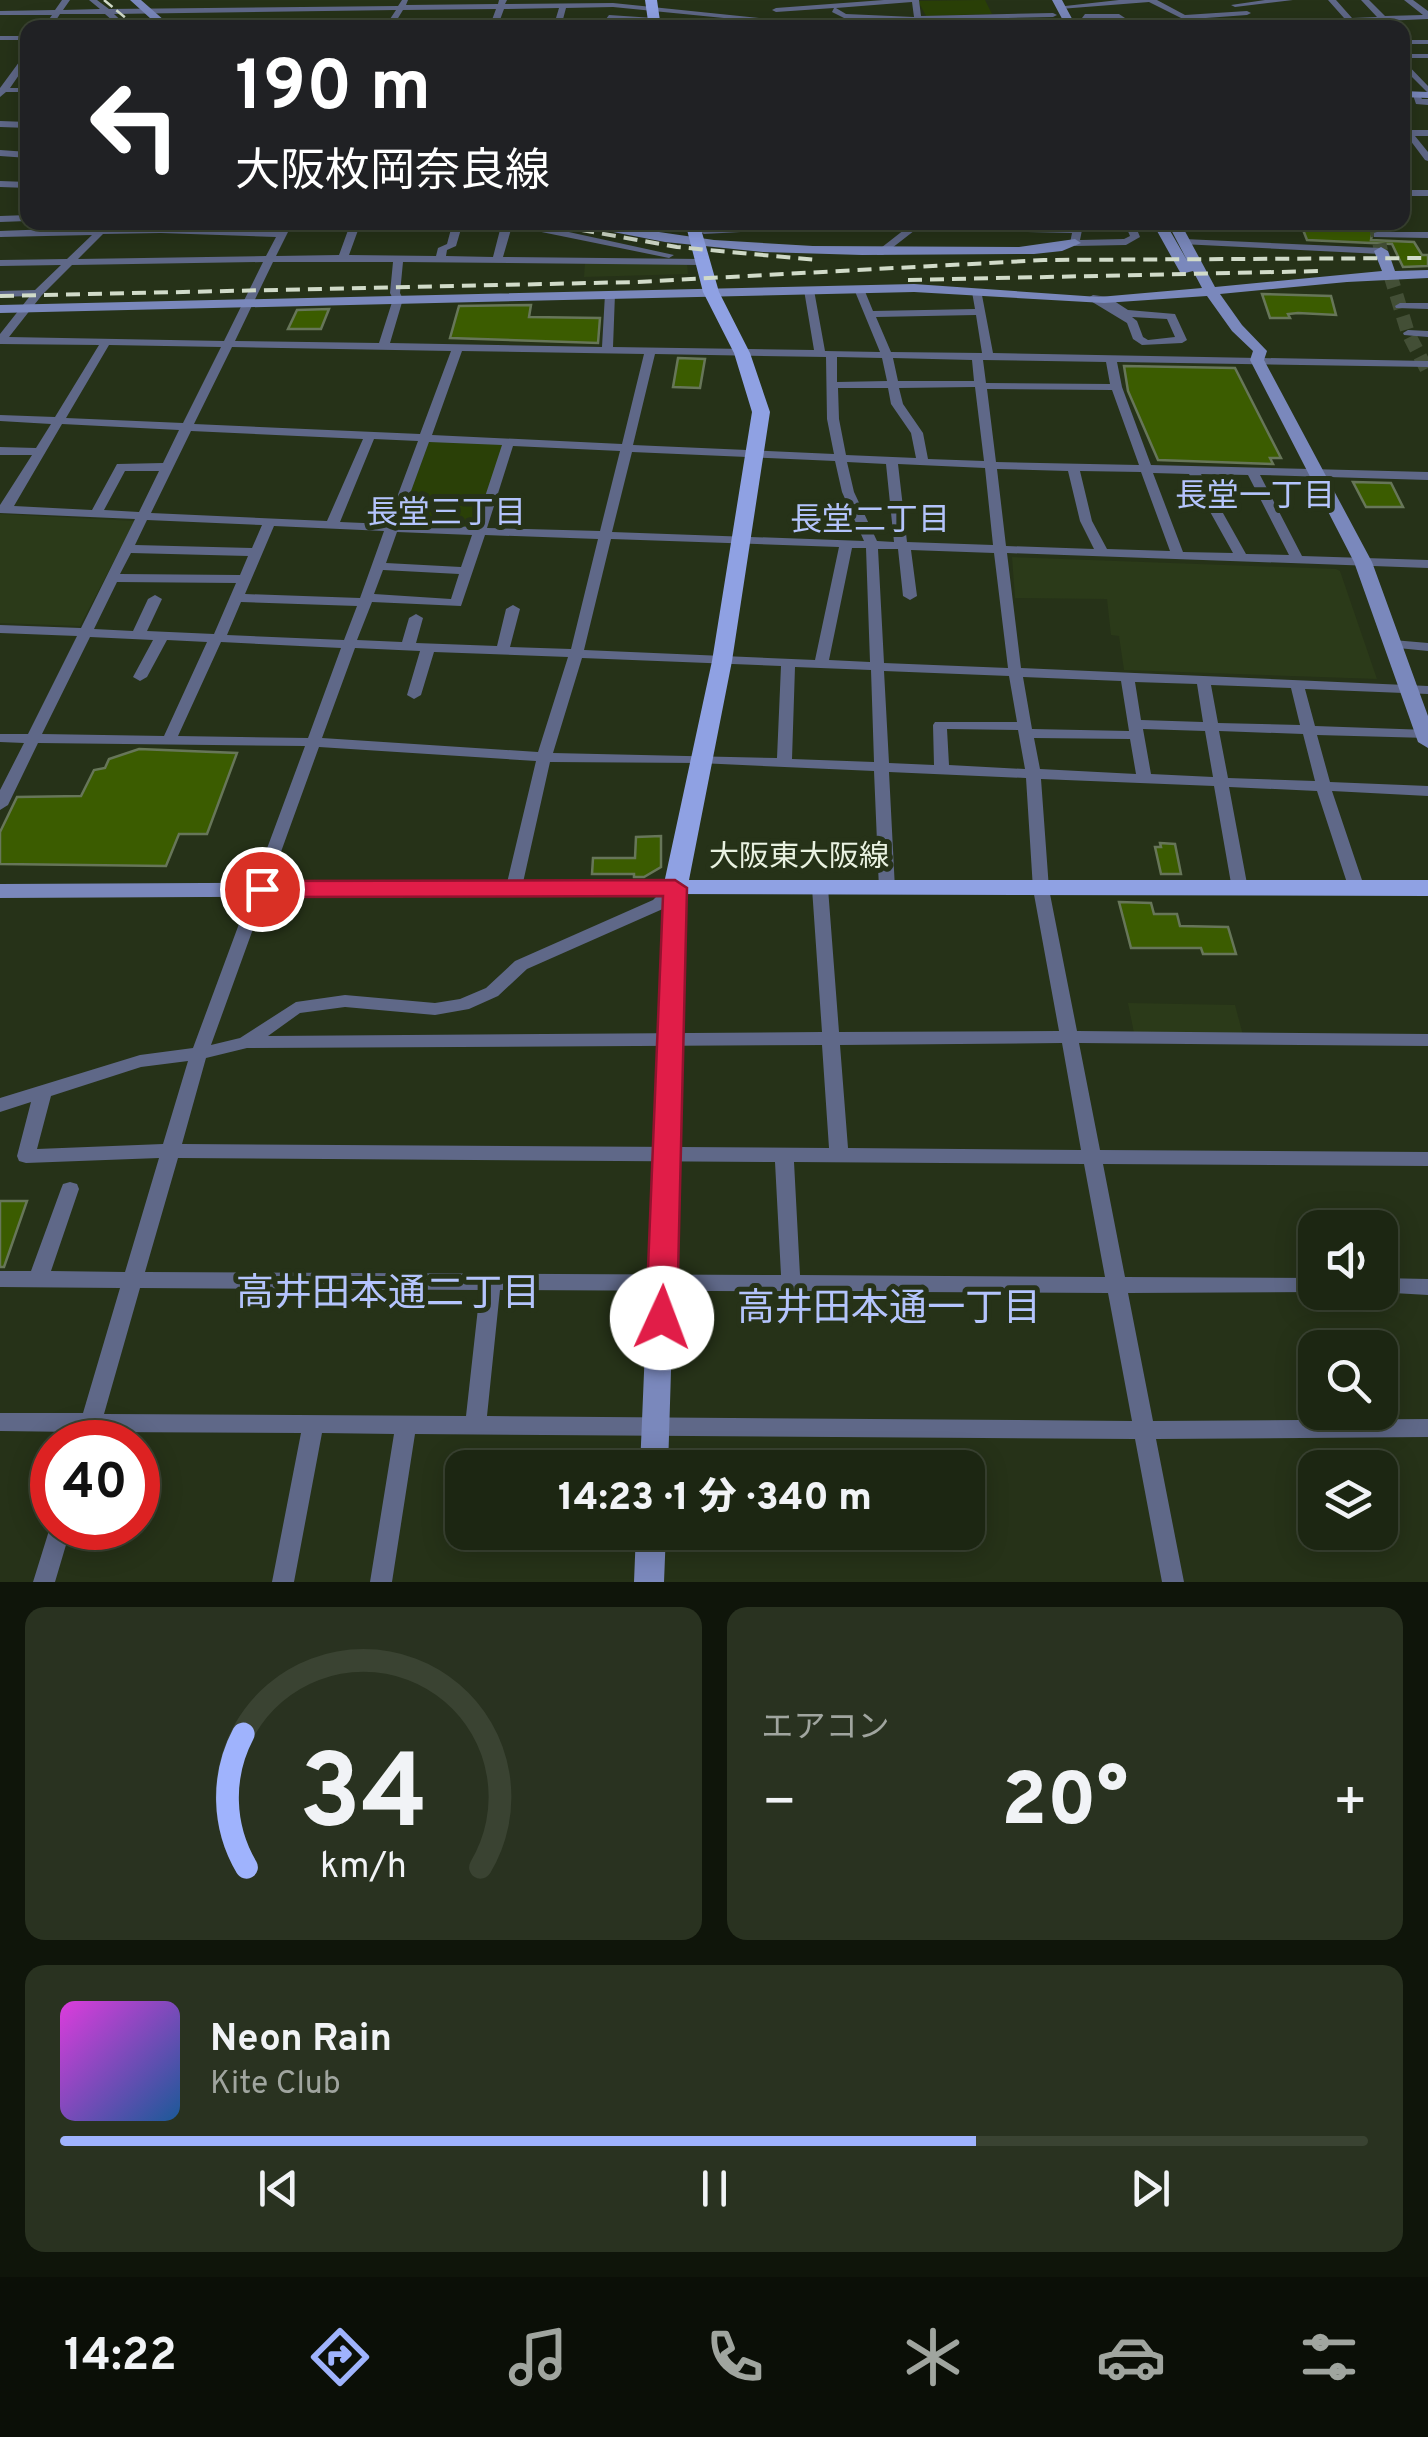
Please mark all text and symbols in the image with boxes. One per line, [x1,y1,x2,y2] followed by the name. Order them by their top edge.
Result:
[235,46,431,135] text: 190 m
[70,60,200,190] icon: left
[235,145,550,202] text: 大阪枚岡奈良線
[1175,478,1335,518] district label: 長堂一丁目
[366,495,526,535] district label: 長堂三丁目
[790,502,950,542] district label: 長堂二丁目
[709,840,889,877] street label: 大阪東大阪線
[220,847,305,932] pin
[235,862,290,917] icon: arrive
[1298,1210,1398,1550] map controls
[1298,1210,1398,1310] button: sound
[610,1266,714,1370] position arrow
[236,1271,540,1320] district label: 高井田本通二丁目
[737,1286,1041,1335] district label: 高井田本通一丁目
[1298,1330,1398,1430] button: search
[30,1420,160,1550] speed limit sign: 40
[1298,1450,1398,1550] button: layers
[558,1475,872,1524] text: 14:23 · 1 分 · 340 m
[762,1709,890,1749] text: エアコン
[299,1733,428,1865] text: 34
[1001,1757,1128,1852] text: 20°
[762,1770,797,1840] text: −
[1333,1770,1368,1840] text: +
[320,1845,407,1891] text: km/h
[210,2016,392,2065] text: Neon Rain
[210,2065,341,2105] text: Kite Club
[251,2161,306,2216] icon: previous
[687,2161,742,2216] icon: pause
[1123,2161,1178,2216] icon: next
[305,2322,375,2392] icon: directions
[503,2322,573,2392] icon: music
[700,2322,770,2392] icon: phone
[898,2322,968,2392] icon: climate
[1096,2322,1166,2392] icon: car
[1294,2322,1364,2392] icon: filters
[64,2329,177,2386] text: 14:22

